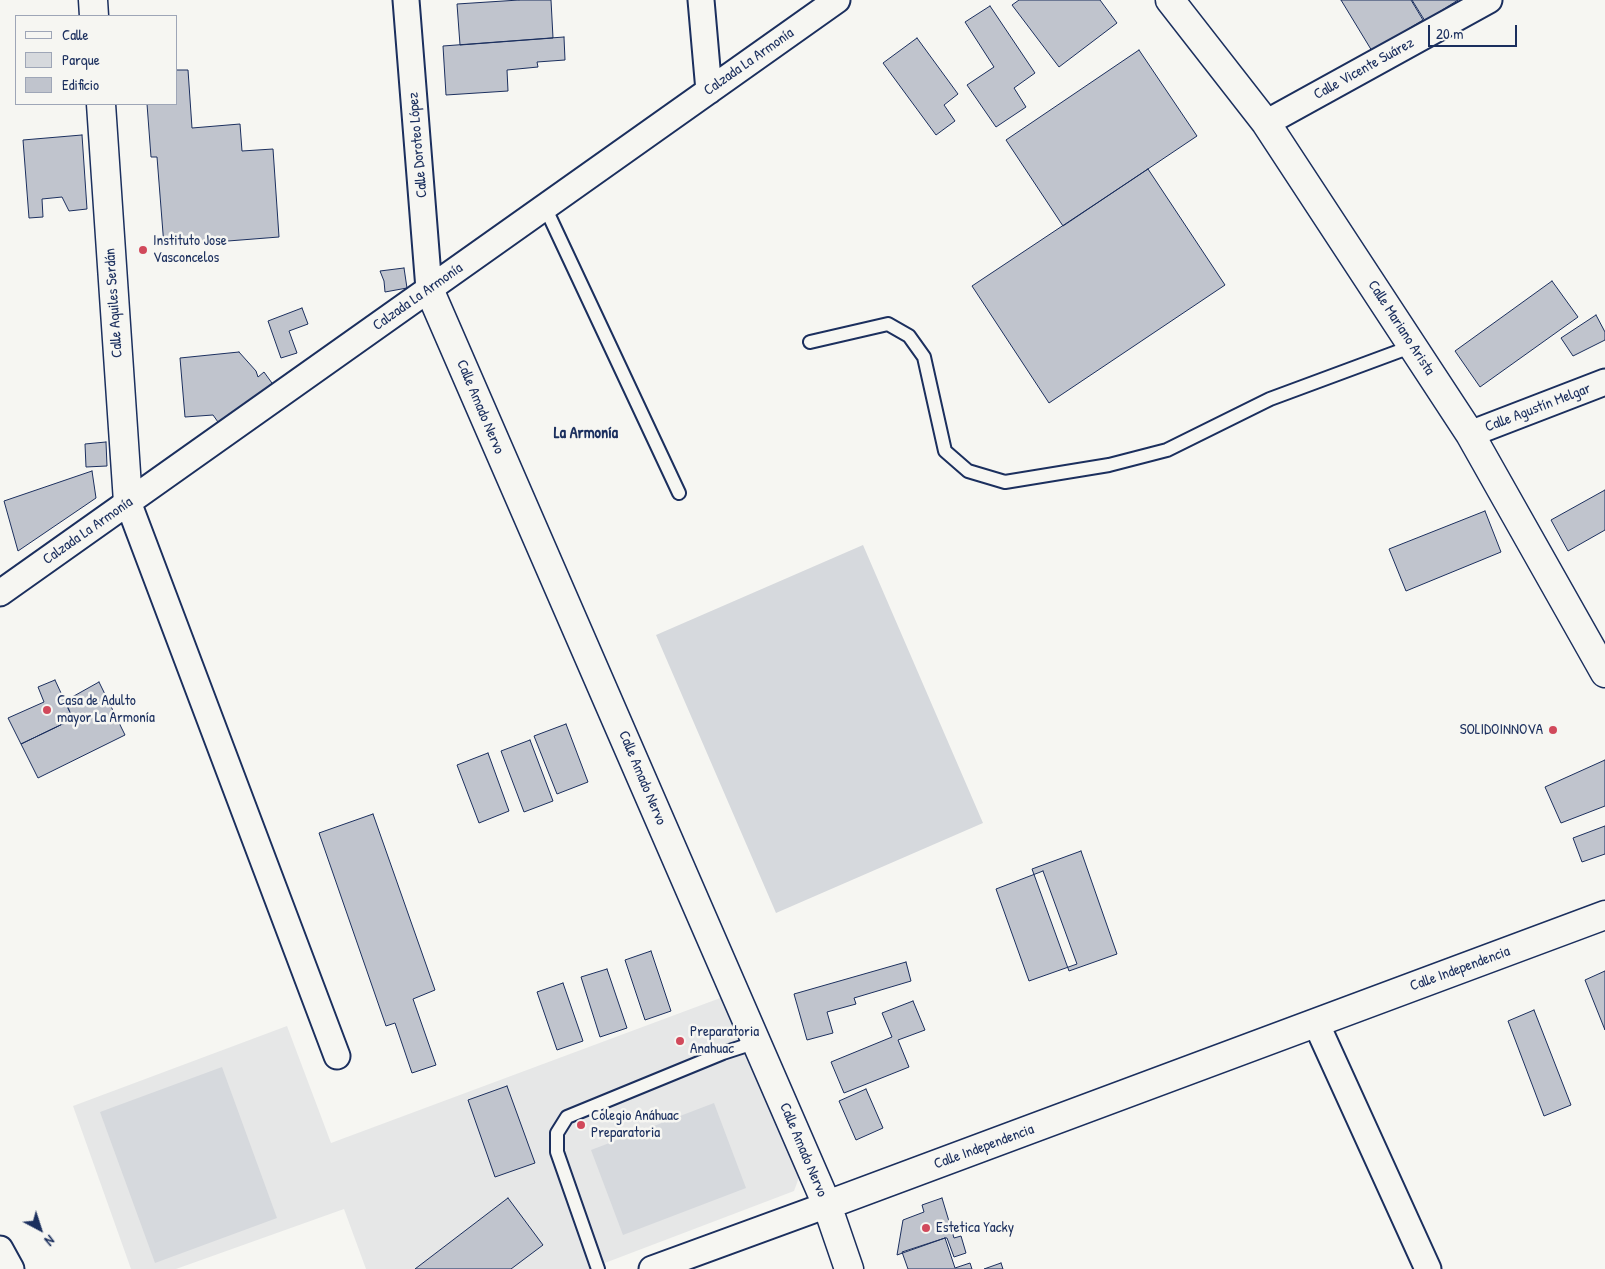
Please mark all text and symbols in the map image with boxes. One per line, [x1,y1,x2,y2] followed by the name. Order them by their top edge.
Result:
[15,15,178,105] legend
[1430,15,1519,47] scale bar
[1436,23,1463,44] text: 20 m
[62,24,89,45] text: Calle
[700,24,798,100] street label: Calzada La Armonía
[1311,34,1417,104] street label: Calle Vicente Suárez
[62,49,100,70] text: Parque
[62,74,99,95] text: Edificio
[404,91,432,199] street label: Calle Doroteo López
[153,232,227,267] place label: Instituto Jose Vasconcelos
[137,244,149,256] marker: Instituto Jose Vasconcelos
[101,248,127,358] street label: Calle Aquiles Serdán
[369,259,467,335] street label: Calzada La Armonía
[1364,277,1438,379] street label: Calle Mariano Arista
[452,357,508,457] street label: Calle Amado Nervo
[1483,380,1593,436] street label: Calle Agustín Melgar
[554,424,618,444] district label: La Armonía
[39,493,137,569] street label: Calzada La Armonía
[57,692,155,727] place label: Casa de Adulto mayor La Armonía
[41,704,53,716] marker: Casa de Adulto mayor La Armonía
[1460,721,1543,739] place label: SOLIDOINNOVA
[1547,724,1559,736] marker: SOLIDOINNOVA
[614,728,670,828] street label: Calle Amado Nervo
[1408,943,1512,995] street label: Calle Independencia
[690,1023,759,1058] place label: Preparatoria Anahuac
[674,1035,686,1047] marker: Preparatoria Anahuac
[775,1100,831,1200] street label: Calle Amado Nervo
[591,1107,679,1142] place label: Colegio Anáhuac Preparatoria
[575,1119,587,1131] marker: Colegio Anáhuac Preparatoria
[932,1121,1036,1173] street label: Calle Independencia
[15,1204,65,1254] north arrow
[936,1219,1014,1237] place label: Estetica Yacky
[920,1222,932,1234] marker: Estetica Yacky
[41,1231,59,1251] text: N

